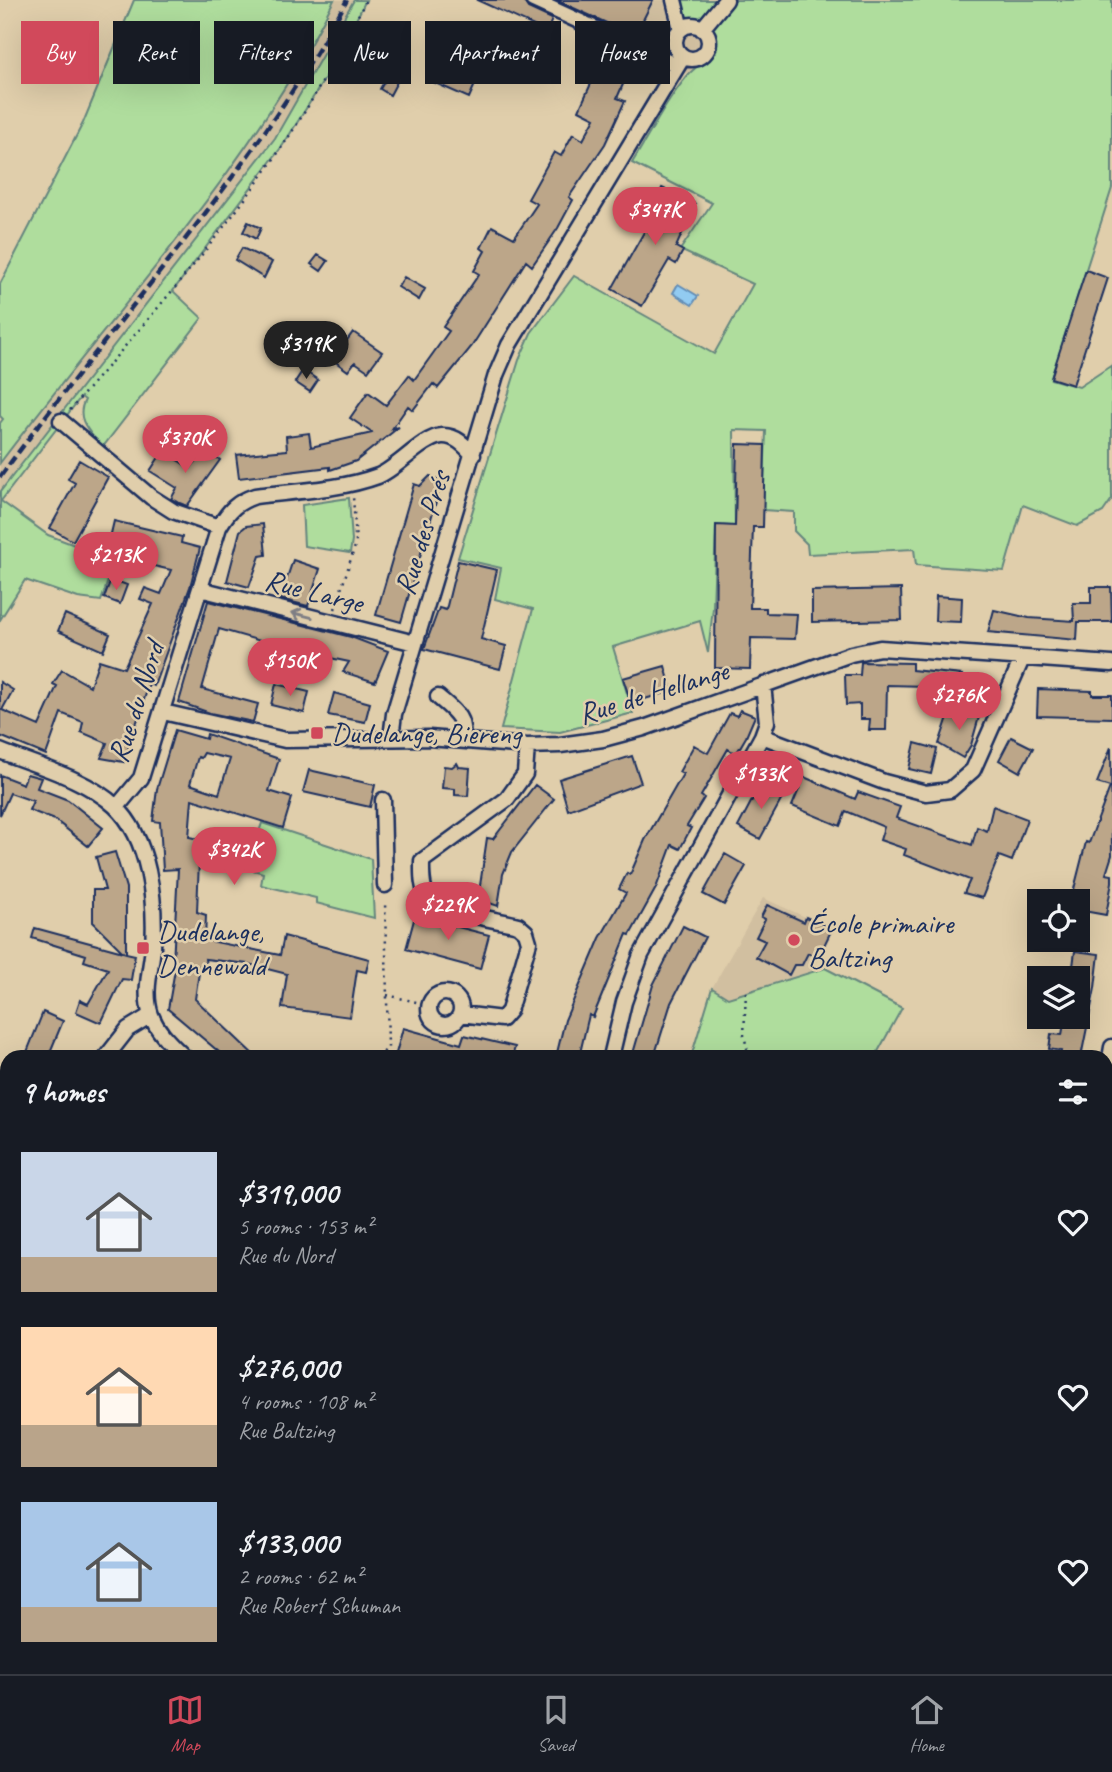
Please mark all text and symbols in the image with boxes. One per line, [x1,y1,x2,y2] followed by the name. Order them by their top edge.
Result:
[21,21,99,84] chip: Buy
[113,21,200,84] chip: Rent
[214,21,314,84] chip: Filters
[328,21,411,84] chip: New
[425,21,561,84] chip: Apartment
[575,21,670,84] chip: House
[606,188,704,247] pin: $347K
[629,195,682,224] text: $347K
[257,322,355,381] pin: $319K
[280,329,332,358] text: $319K
[136,416,234,475] pin: $370K
[159,423,212,452] text: $370K
[385,464,460,599] street label: Rue des Prés
[67,532,165,592] pin: $213K
[89,540,143,569] text: $213K
[261,561,369,622] street label: Rue Large
[291,608,314,621] one-way arrow
[99,633,175,767] street label: Rue du Nord
[241,638,339,698] pin: $150K
[264,646,316,675] text: $150K
[573,651,735,733] street label: Rue de Hellange
[910,672,1008,732] pin: $276K
[932,680,986,709] text: $276K
[331,714,524,752] place label: Dudelange, Biereng
[309,725,325,741] marker: Dudelange, Biereng
[712,752,810,811] pin: $133K
[734,759,788,788] text: $133K
[185,828,283,887] pin: $342K
[207,835,261,864] text: $342K
[399,883,497,942] pin: $229K
[1027,889,1090,1029] map controls
[1027,889,1090,952] button: locate
[422,890,474,919] text: $229K
[808,904,955,976] place label: École primaire Baltzing
[157,912,270,984] place label: Dudelange, Dennewald
[786,932,802,948] marker: École primaire Baltzing
[135,940,151,956] marker: Dudelange, Dennewald
[1027,966,1090,1029] button: layers
[21,1073,105,1111] text: 9 homes
[1054,1073,1092,1111] icon: filters
[238,1174,338,1212] text: $319,000
[77,1180,161,1264] icon: home
[1054,1203,1092,1241] icon: heart
[238,1212,373,1241] text: 5 rooms · 153 m²
[238,1241,334,1270] text: Rue du Nord
[238,1349,339,1387] text: $276,000
[77,1355,161,1439] icon: home
[1054,1378,1092,1416] icon: heart
[238,1387,373,1416] text: 4 rooms · 108 m²
[238,1416,334,1445] text: Rue Baltzing
[238,1524,338,1562] text: $133,000
[77,1530,161,1614] icon: home
[1054,1553,1092,1591] icon: heart
[238,1562,362,1591] text: 2 rooms · 62 m²
[238,1591,400,1620] text: Rue Robert Schuman
[166,1691,204,1757] tab: Map
[537,1691,575,1757] tab: Saved
[908,1691,946,1757] tab: Home

